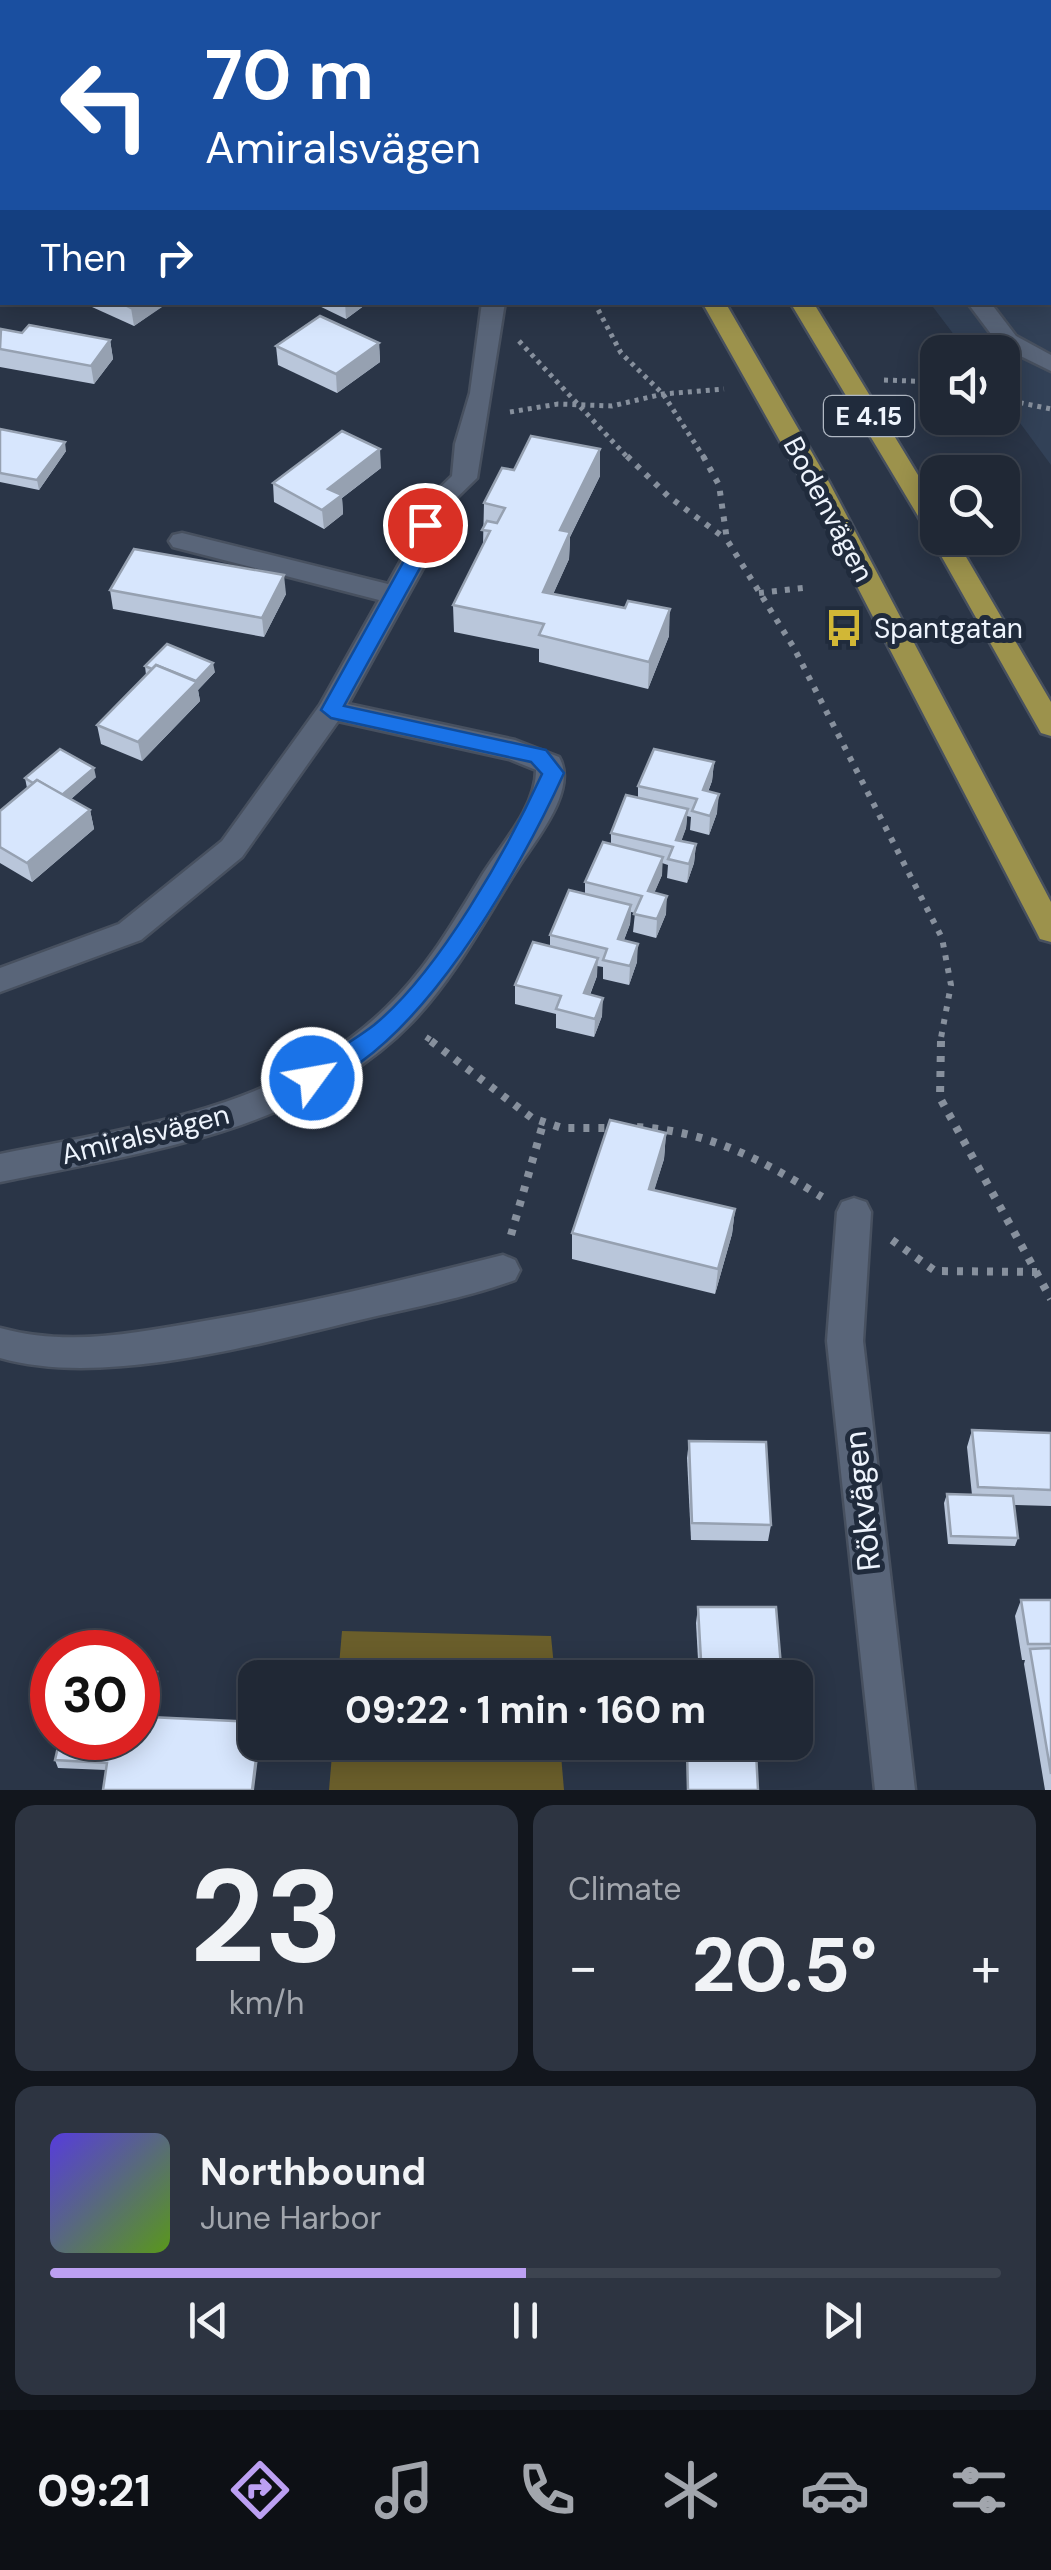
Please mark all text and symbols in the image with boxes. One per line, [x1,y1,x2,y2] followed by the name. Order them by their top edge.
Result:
[205,30,374,121] text: 70 m
[40,40,170,170] icon: left
[205,118,481,177] text: Amiralsvägen
[147,230,202,285] icon: right
[40,233,127,283] text: Then
[920,335,1020,555] map controls
[920,335,1020,435] button: sound
[824,396,914,436] road number: E 4.15
[775,430,882,588] street label: Bodenvägen
[920,455,1020,555] button: search
[383,483,468,568] pin
[398,498,453,553] icon: arrive
[823,607,865,649] bus stop icon: Spantgatan
[874,610,1023,647] place label: Spantgatan
[260,1026,364,1130] position arrow
[57,1096,233,1173] street label: Amiralsvägen
[834,1429,890,1573] street label: Rökvägen
[30,1630,160,1760] speed limit sign: 30
[345,1685,706,1735] text: 09:22 · 1 min · 160 m
[190,1832,343,2001] text: 23
[568,1868,682,1910] text: Climate
[692,1917,877,2014] text: 20.5°
[568,1931,598,2003] text: −
[971,1931,1001,2003] text: +
[229,1982,304,2024] text: km/h
[200,2147,426,2197] text: Northbound
[200,2197,381,2239] text: June Harbor
[181,2293,236,2348] icon: previous
[498,2293,553,2348] icon: pause
[815,2293,870,2348] icon: next
[225,2455,295,2525] icon: directions
[369,2455,439,2525] icon: music
[512,2455,582,2525] icon: phone
[656,2455,726,2525] icon: climate
[800,2455,870,2525] icon: car
[944,2455,1014,2525] icon: filters
[37,2461,151,2520] text: 09:21

